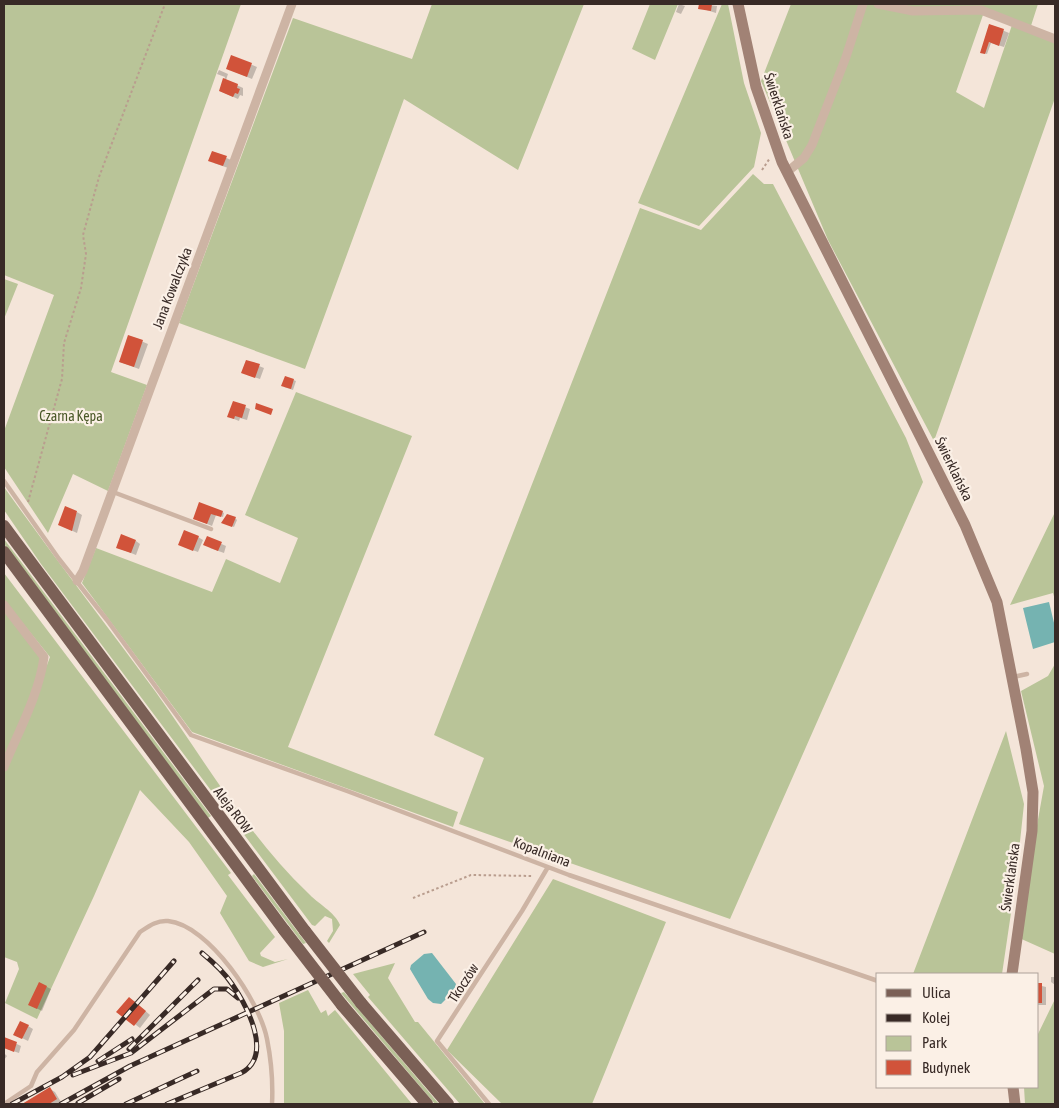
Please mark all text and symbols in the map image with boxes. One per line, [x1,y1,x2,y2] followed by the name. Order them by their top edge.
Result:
[761,71,797,141] street label: Świerklańska
[149,245,195,331] street label: Jana Kowalczyka
[39,408,103,424] park label: Czarna Kępa
[932,435,976,503] street label: Świerklańska
[211,784,256,837] street label: Aleja ROW
[511,834,573,870] street label: Kopalniana
[997,842,1023,912] street label: Świerklańska
[445,960,482,1005] street label: Tkoczów
[876,973,1039,1088] legend
[922,984,951,1001] text: Ulica
[922,1009,950,1026] text: Kolej
[922,1034,947,1051] text: Park
[922,1059,971,1076] text: Budynek

